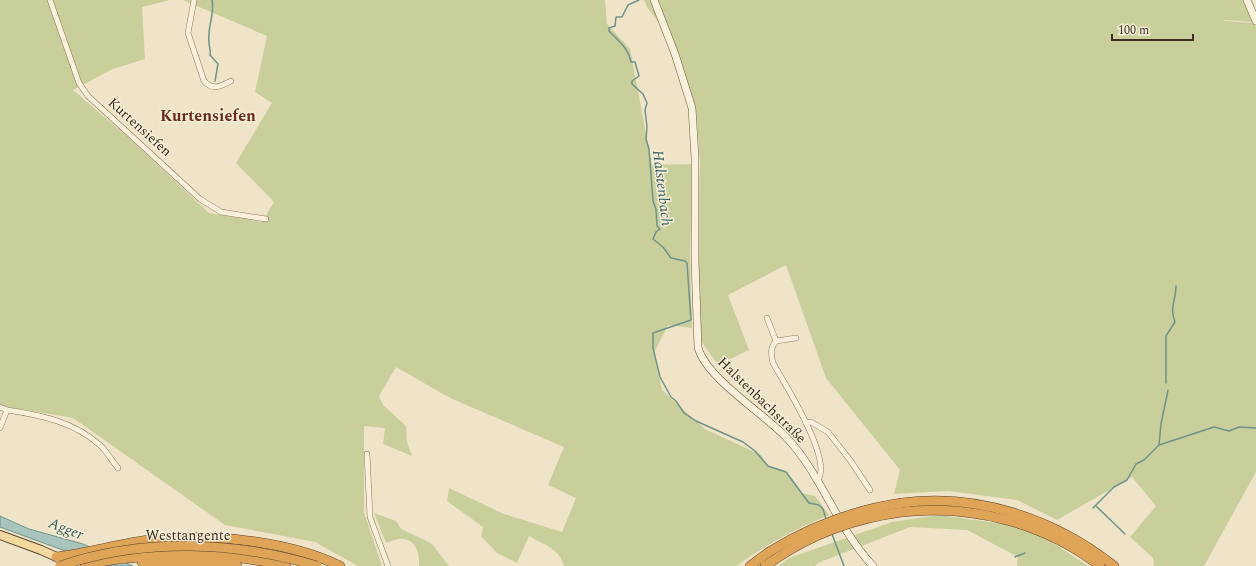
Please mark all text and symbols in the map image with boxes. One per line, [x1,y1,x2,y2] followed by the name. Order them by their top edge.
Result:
[1112,16,1193,42] scale bar
[1118,21,1149,40] text: 100 m
[103,92,177,162] street label: Kurtensiefen
[160,104,256,128] district label: Kurtensiefen
[646,149,678,227] water label: Halstenbach
[713,352,811,448] street label: Halstenbachstraße
[44,512,87,546] water label: Agger
[145,525,231,546] street label: Westtangente

